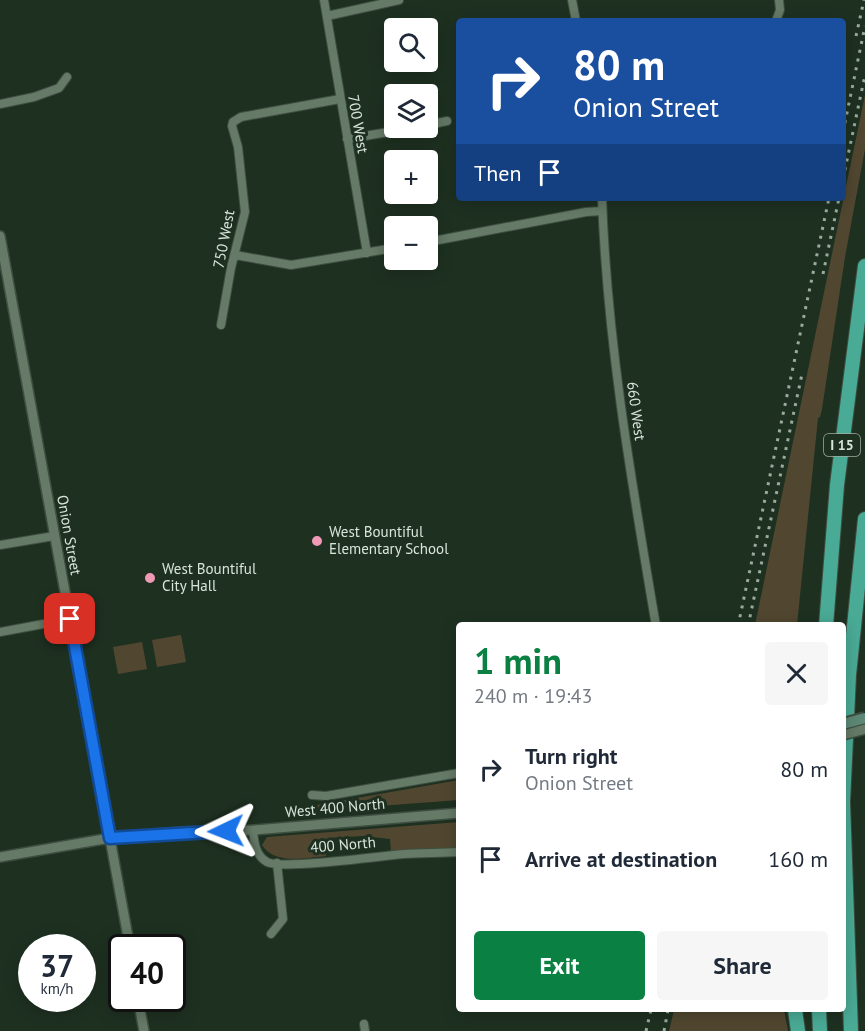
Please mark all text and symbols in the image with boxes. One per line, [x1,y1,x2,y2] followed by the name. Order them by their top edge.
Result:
[384,18,438,270] map controls
[384,18,438,72] button: search
[573,37,665,92] text: 80 m
[474,42,552,120] icon: right
[384,84,438,138] button: layers
[573,90,719,124] text: Onion Street
[344,93,373,155] street label: 700 West
[384,150,438,204] button: +
[533,156,566,189] icon: arrive
[474,159,521,187] text: Then
[209,208,238,270] street label: 750 West
[384,216,438,270] button: −
[623,380,650,441] street label: 660 West
[824,434,860,456] road number: I 15
[53,493,86,576] street label: Onion Street
[329,522,449,558] place label: West Bountiful Elementary School
[310,534,324,548] marker: West Bountiful Elementary School
[162,559,257,595] place label: West Bountiful City Hall
[143,571,157,585] marker: West Bountiful City Hall
[44,593,95,644] pin
[53,602,86,635] icon: arrive
[474,637,562,684] text: 1 min
[765,642,828,705] button: close
[474,683,592,709] text: 240 m · 19:43
[525,742,617,770] text: Turn right
[474,753,507,786] icon: right
[780,755,828,783] text: 80 m
[525,770,633,796] text: Onion Street
[284,794,386,821] street label: West 400 North
[194,799,258,863] position arrow
[309,832,376,857] street label: 400 North
[474,843,507,876] icon: arrive
[525,845,717,873] text: Arrive at destination
[768,845,828,873] text: 160 m
[474,931,645,1000] button: Exit
[657,931,828,1000] button: Share
[108,934,186,1012] speed limit sign: 40
[40,946,74,985] text: 37
[41,979,73,998] text: km/h

